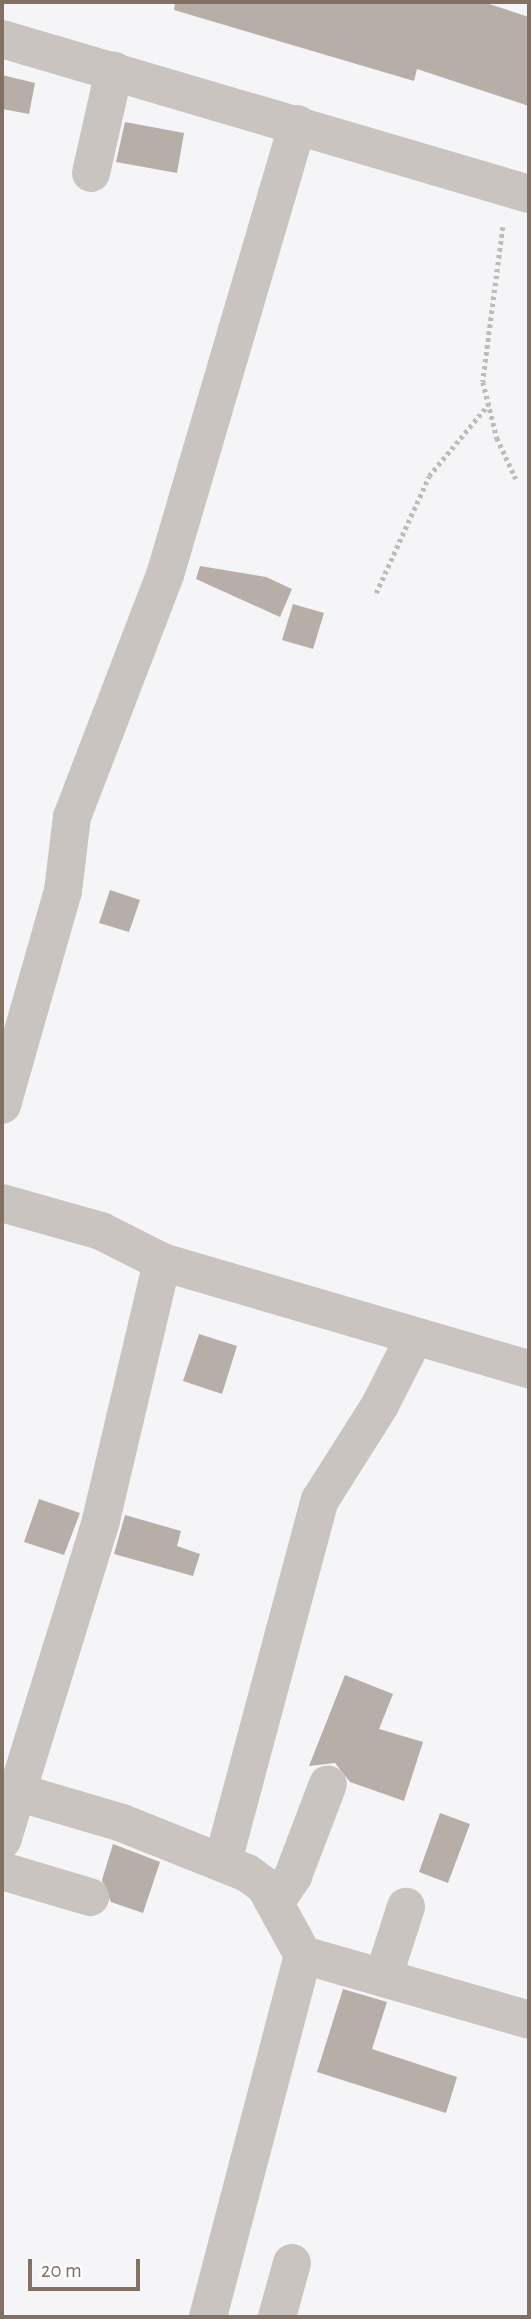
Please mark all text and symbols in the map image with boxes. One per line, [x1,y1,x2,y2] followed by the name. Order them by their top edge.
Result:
[32,2246,144,2290] scale bar
[41,2260,82,2281] text: 20 m

